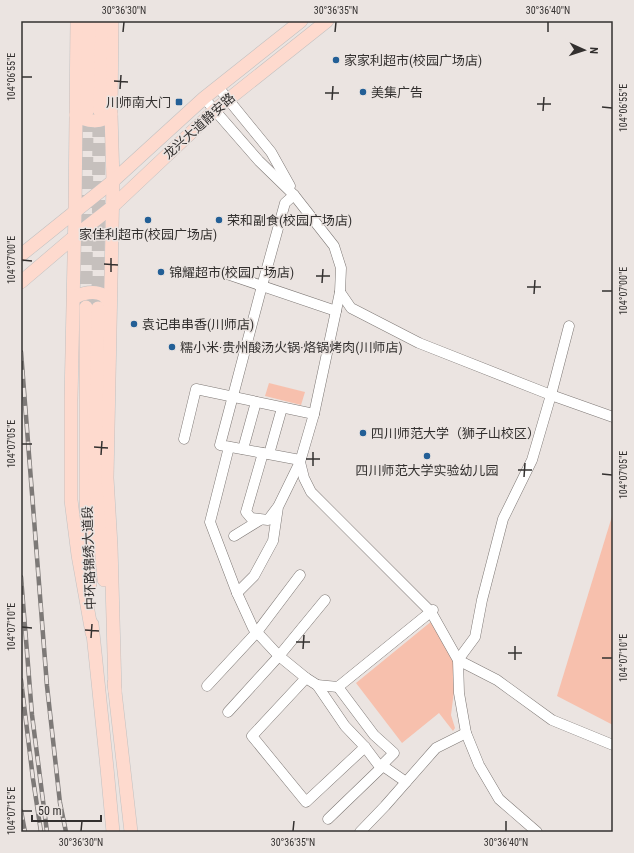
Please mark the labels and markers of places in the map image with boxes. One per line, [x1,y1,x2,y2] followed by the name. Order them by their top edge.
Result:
[344,53,482,68] place label: 家家利超市(校园广场店)
[331,55,341,65] marker: 家家利超市(校园广场店)
[371,85,423,100] place label: 美集广告
[358,87,368,97] marker: 美集广告
[106,95,171,110] place label: 川师南大门
[174,97,184,107] marker: 川师南大门
[227,213,352,228] place label: 荣和副食(校园广场店)
[143,215,153,225] marker: 家佳利超市(校园广场店)
[214,215,224,225] marker: 荣和副食(校园广场店)
[79,227,217,242] place label: 家佳利超市(校园广场店)
[169,265,294,280] place label: 锦耀超市(校园广场店)
[156,267,166,277] marker: 锦耀超市(校园广场店)
[142,317,254,332] place label: 袁记串串香(川师店)
[129,319,139,329] marker: 袁记串串香(川师店)
[180,340,403,355] place label: 糯小米·贵州酸汤火锅·烙锅烤肉(川师店)
[167,342,177,352] marker: 糯小米·贵州酸汤火锅·烙锅烤肉(川师店)
[371,426,540,441] place label: 四川师范大学（狮子山校区）
[358,428,368,438] marker: 四川师范大学（狮子山校区）
[422,451,432,461] marker: 四川师范大学实验幼儿园
[355,463,499,478] place label: 四川师范大学实验幼儿园

